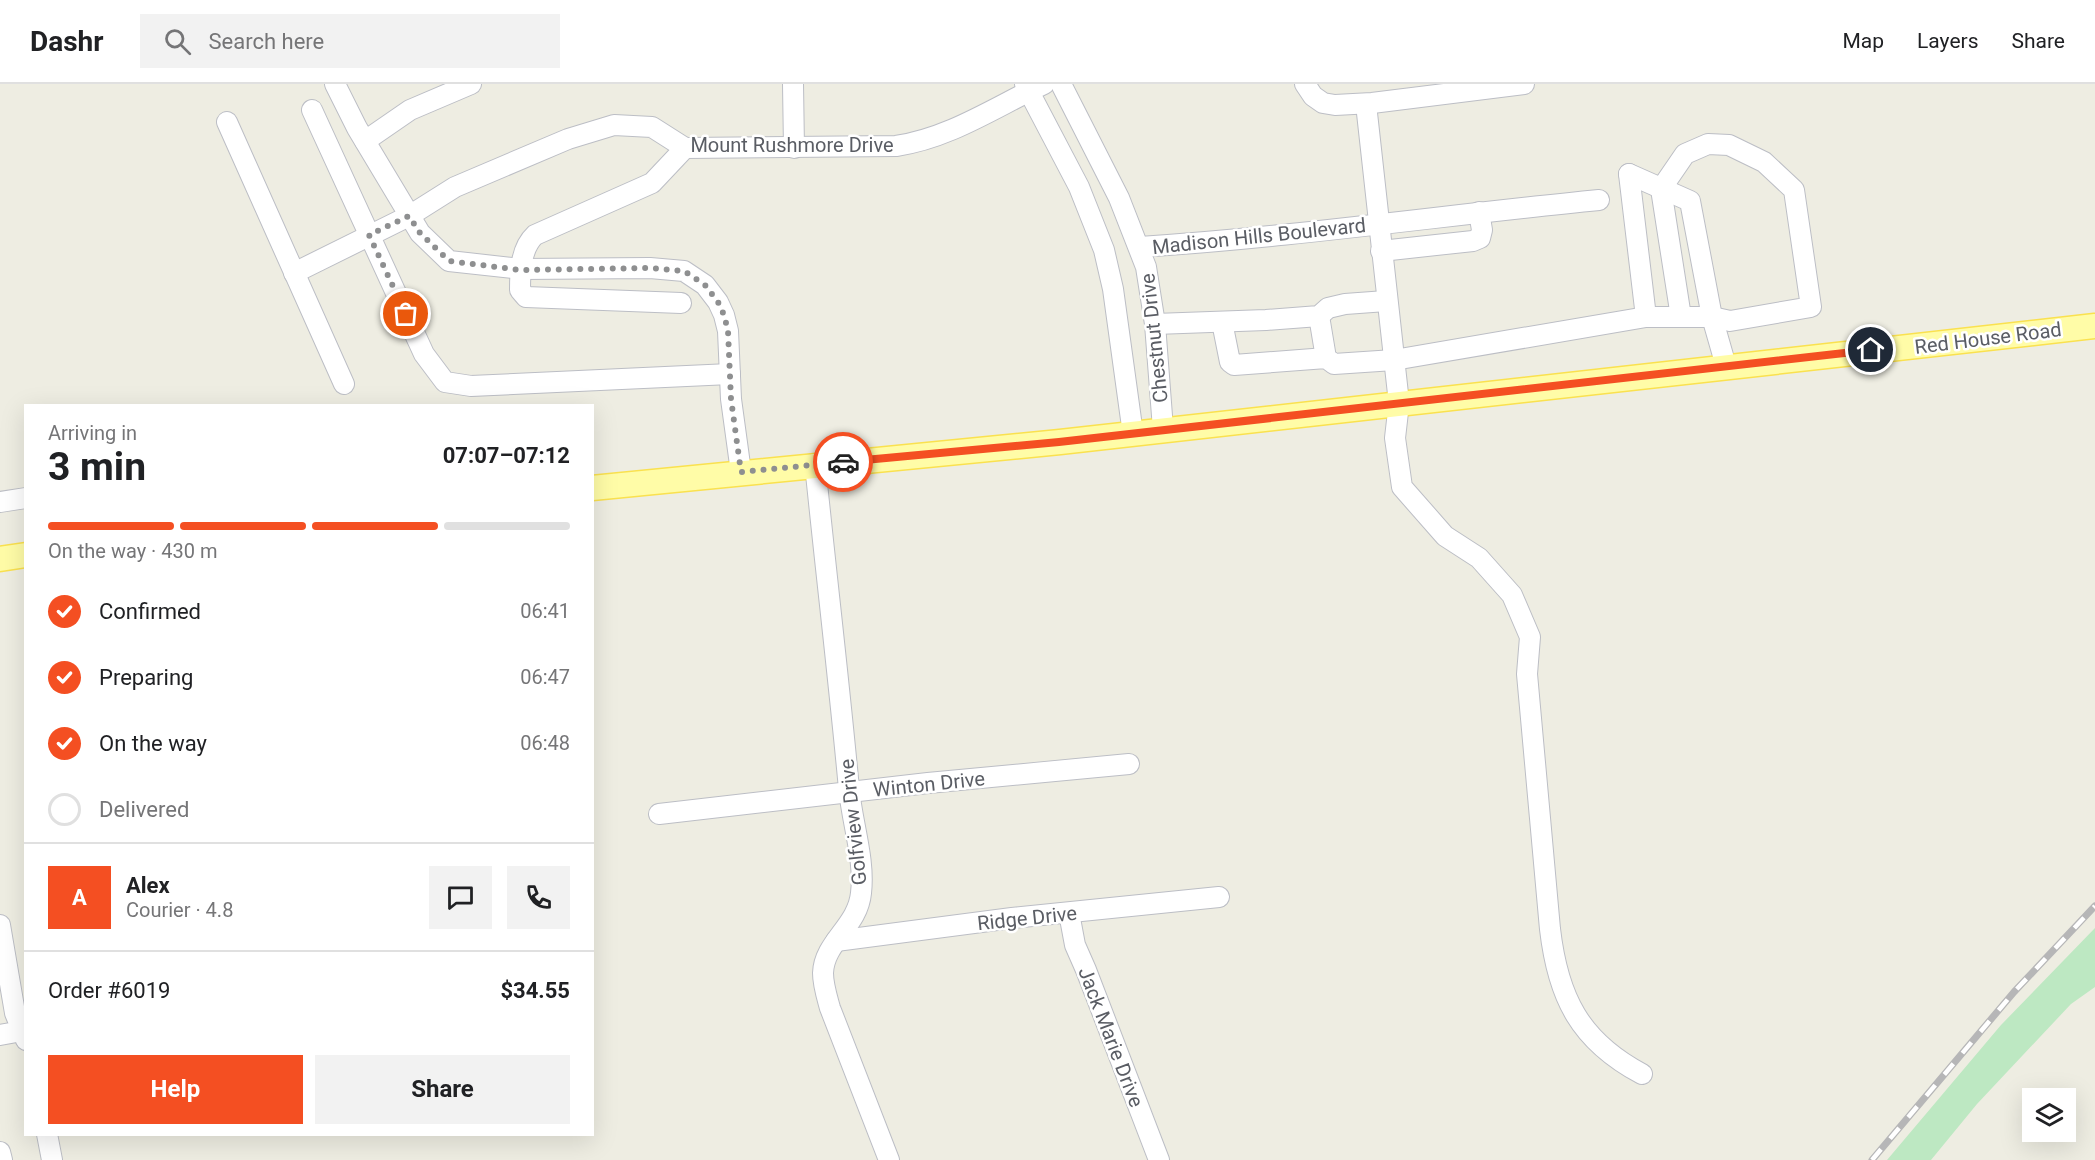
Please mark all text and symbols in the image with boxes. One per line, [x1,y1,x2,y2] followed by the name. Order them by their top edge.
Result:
[140,14,560,68] search box
[30,25,104,58] text: Dashr
[161,25,194,58] icon: search
[209,29,324,54] text: Search here
[1842,29,1884,53] text: Map
[1917,29,1978,53] text: Layers
[2011,29,2065,53] text: Share
[690,133,894,157] street label: Mount Rushmore Drive
[1151,213,1367,259] street label: Madison Hills Boulevard
[1135,272,1173,404] street label: Chestnut Drive
[380,288,431,339] pin
[389,297,422,330] icon: bag
[1913,317,2063,359] street label: Red House Road
[1845,324,1896,375] pin
[1854,333,1887,366] icon: home
[48,421,137,445] text: Arriving in
[813,432,873,492] courier
[443,443,570,468] text: 07:07–07:12
[48,444,146,490] text: 3 min
[827,446,860,479] icon: car
[48,539,217,563] text: On the way · 430 m
[48,595,81,628] icon: check
[99,599,201,624] text: Confirmed
[520,599,570,623] text: 06:41
[48,661,81,694] icon: check
[99,665,193,690] text: Preparing
[520,665,570,689] text: 06:47
[48,727,81,760] icon: check
[99,731,207,756] text: On the way
[520,731,570,755] text: 06:48
[834,758,872,886] street label: Golfview Drive
[872,766,986,802] street label: Winton Drive
[99,797,189,822] text: Delivered
[429,866,492,929] button: chat
[507,866,570,929] button: phone
[126,873,170,898] text: Alex
[72,885,87,910] text: A
[126,898,233,922] text: Courier · 4.8
[976,901,1078,935] street label: Ridge Drive
[1073,964,1149,1110] street label: Jack Marie Drive
[48,978,170,1003] text: Order #6019
[501,978,570,1003] text: $34.55
[48,1055,303,1124] button: Help
[315,1055,570,1124] button: Share
[2022,1088,2076,1142] map controls
[2022,1088,2076,1142] button: layers

